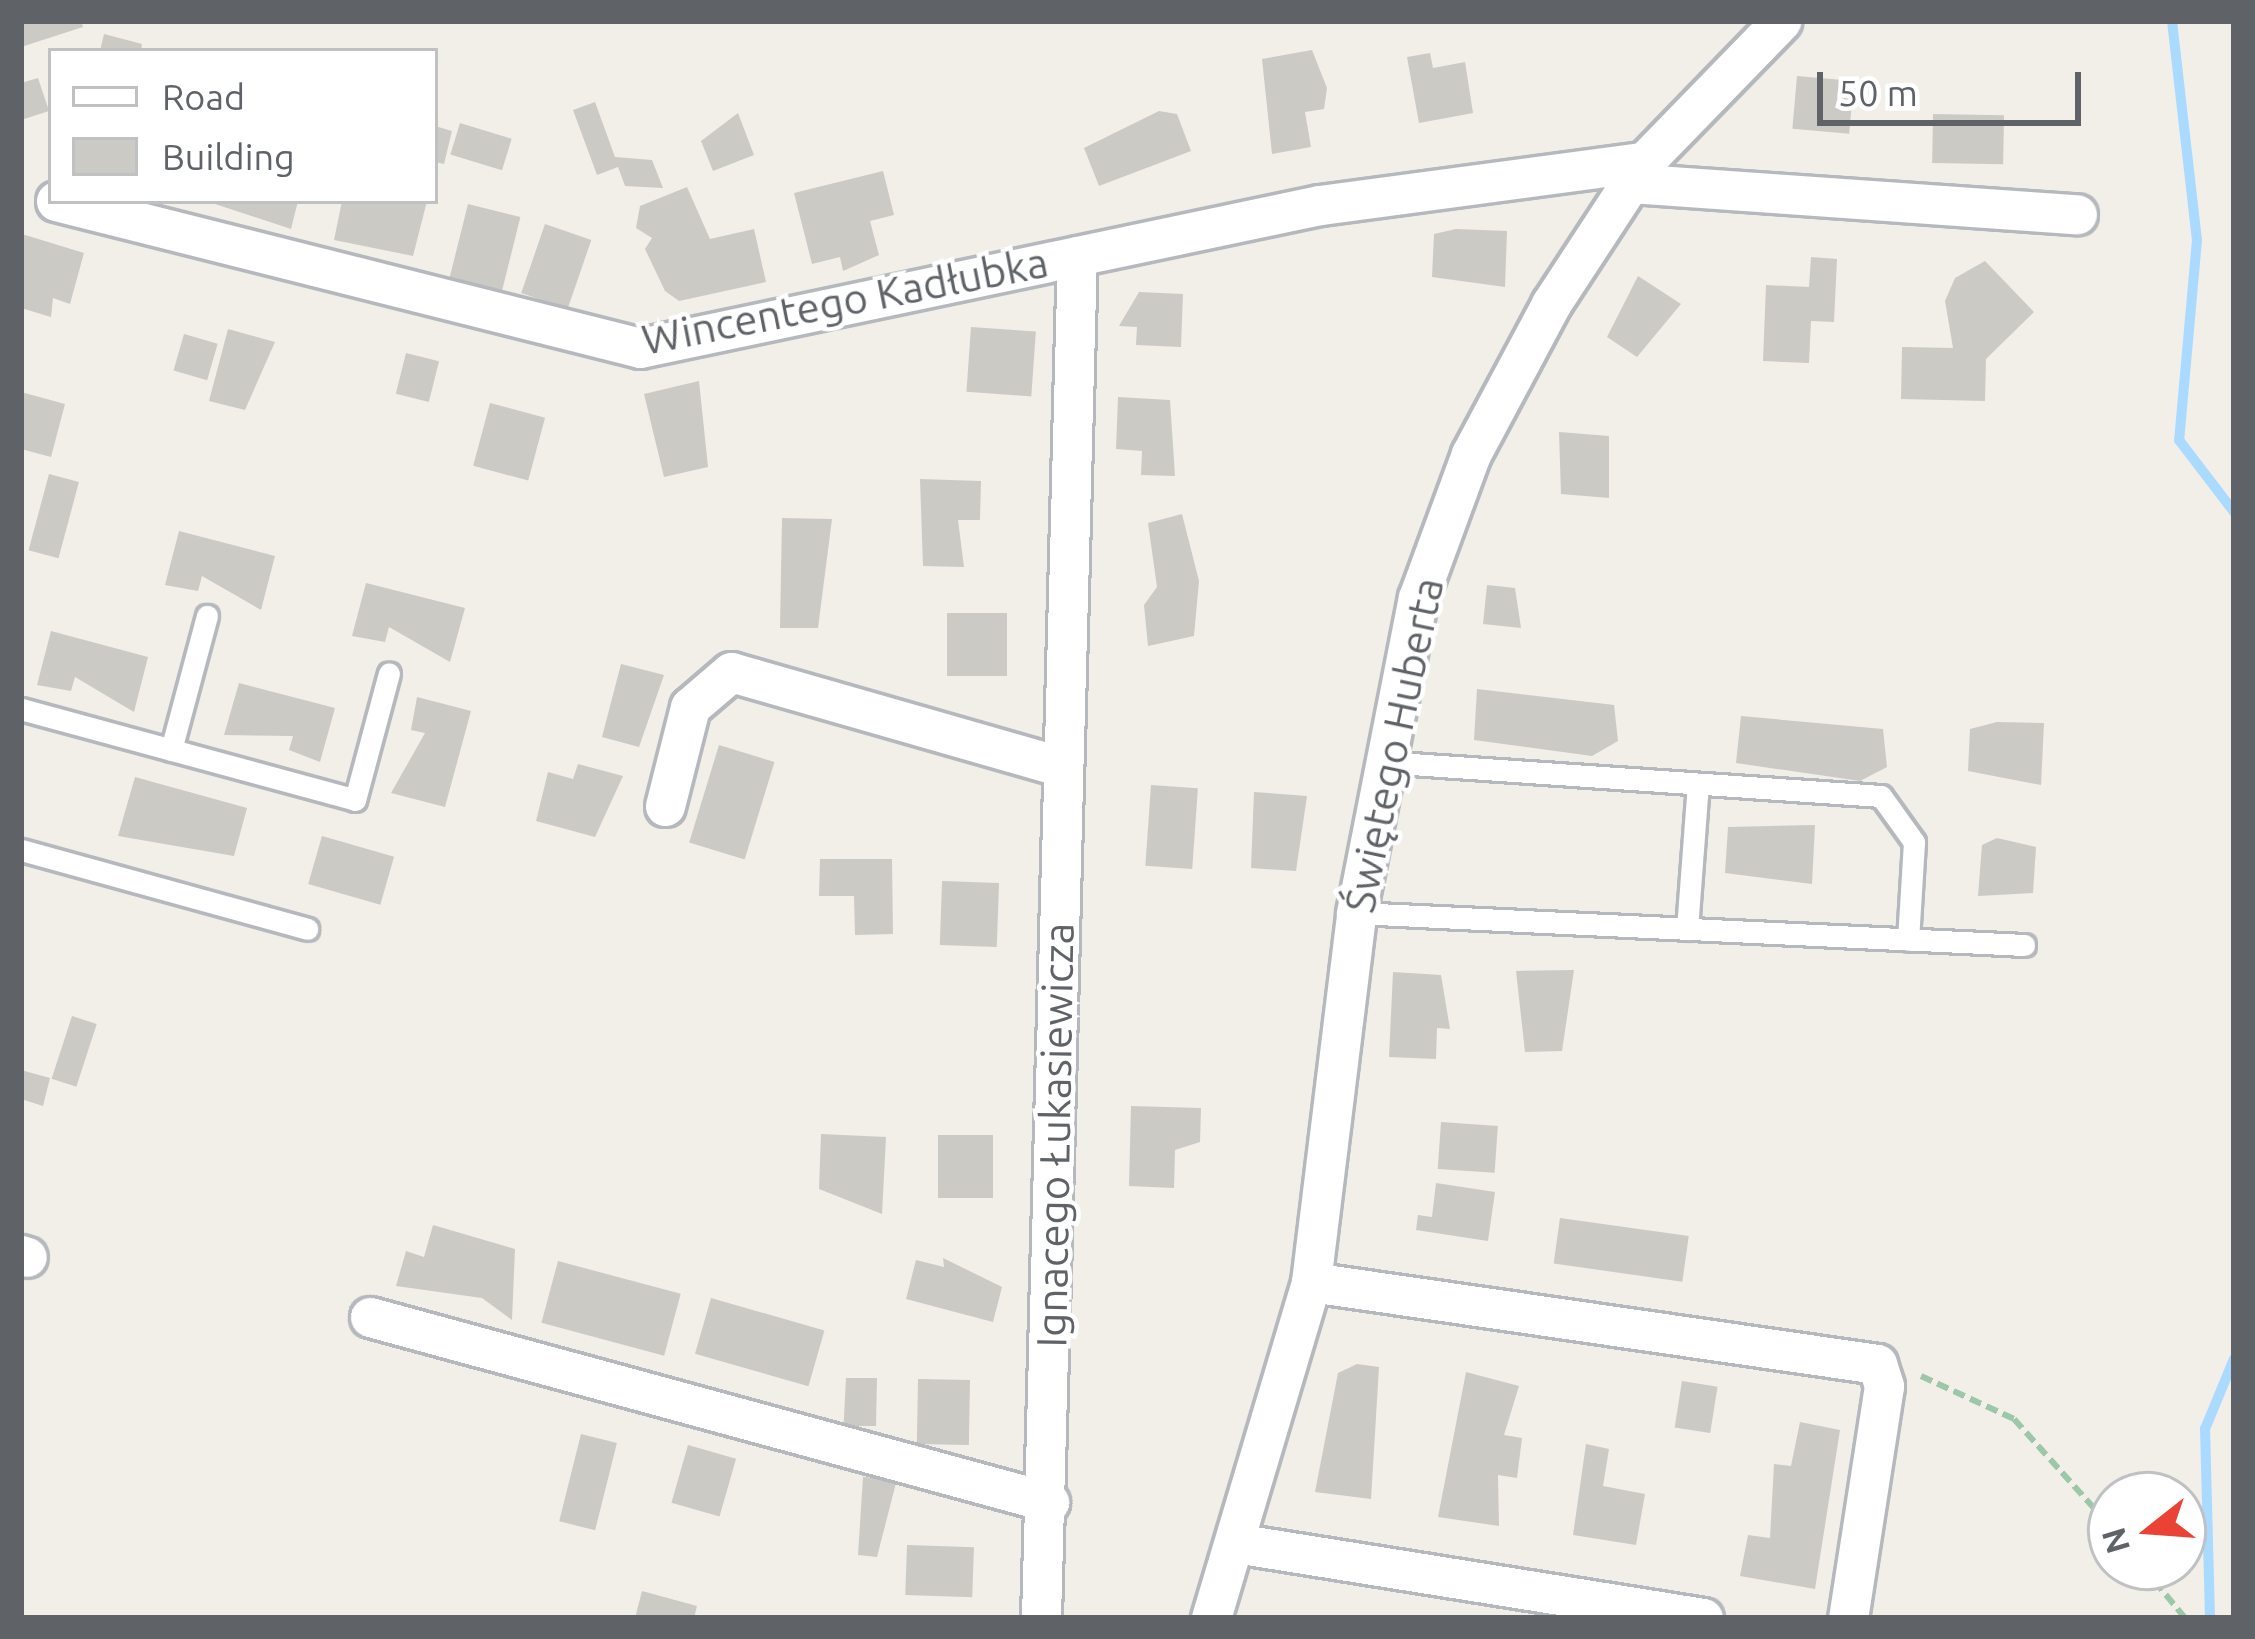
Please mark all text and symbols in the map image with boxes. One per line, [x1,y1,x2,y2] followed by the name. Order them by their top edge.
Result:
[48,48,438,204] legend
[1823,48,2087,122] scale bar
[1838,72,1918,113] text: 50 m
[162,76,245,117] text: Road
[162,136,295,177] text: Building
[638,237,1052,365] street label: Wincentego Kadłubka
[1334,573,1454,917] street label: Świętego Huberta
[1026,922,1084,1348] street label: Ignacego Łukasiewicza
[2087,1471,2207,1591] north arrow
[2094,1524,2136,1558] text: N

